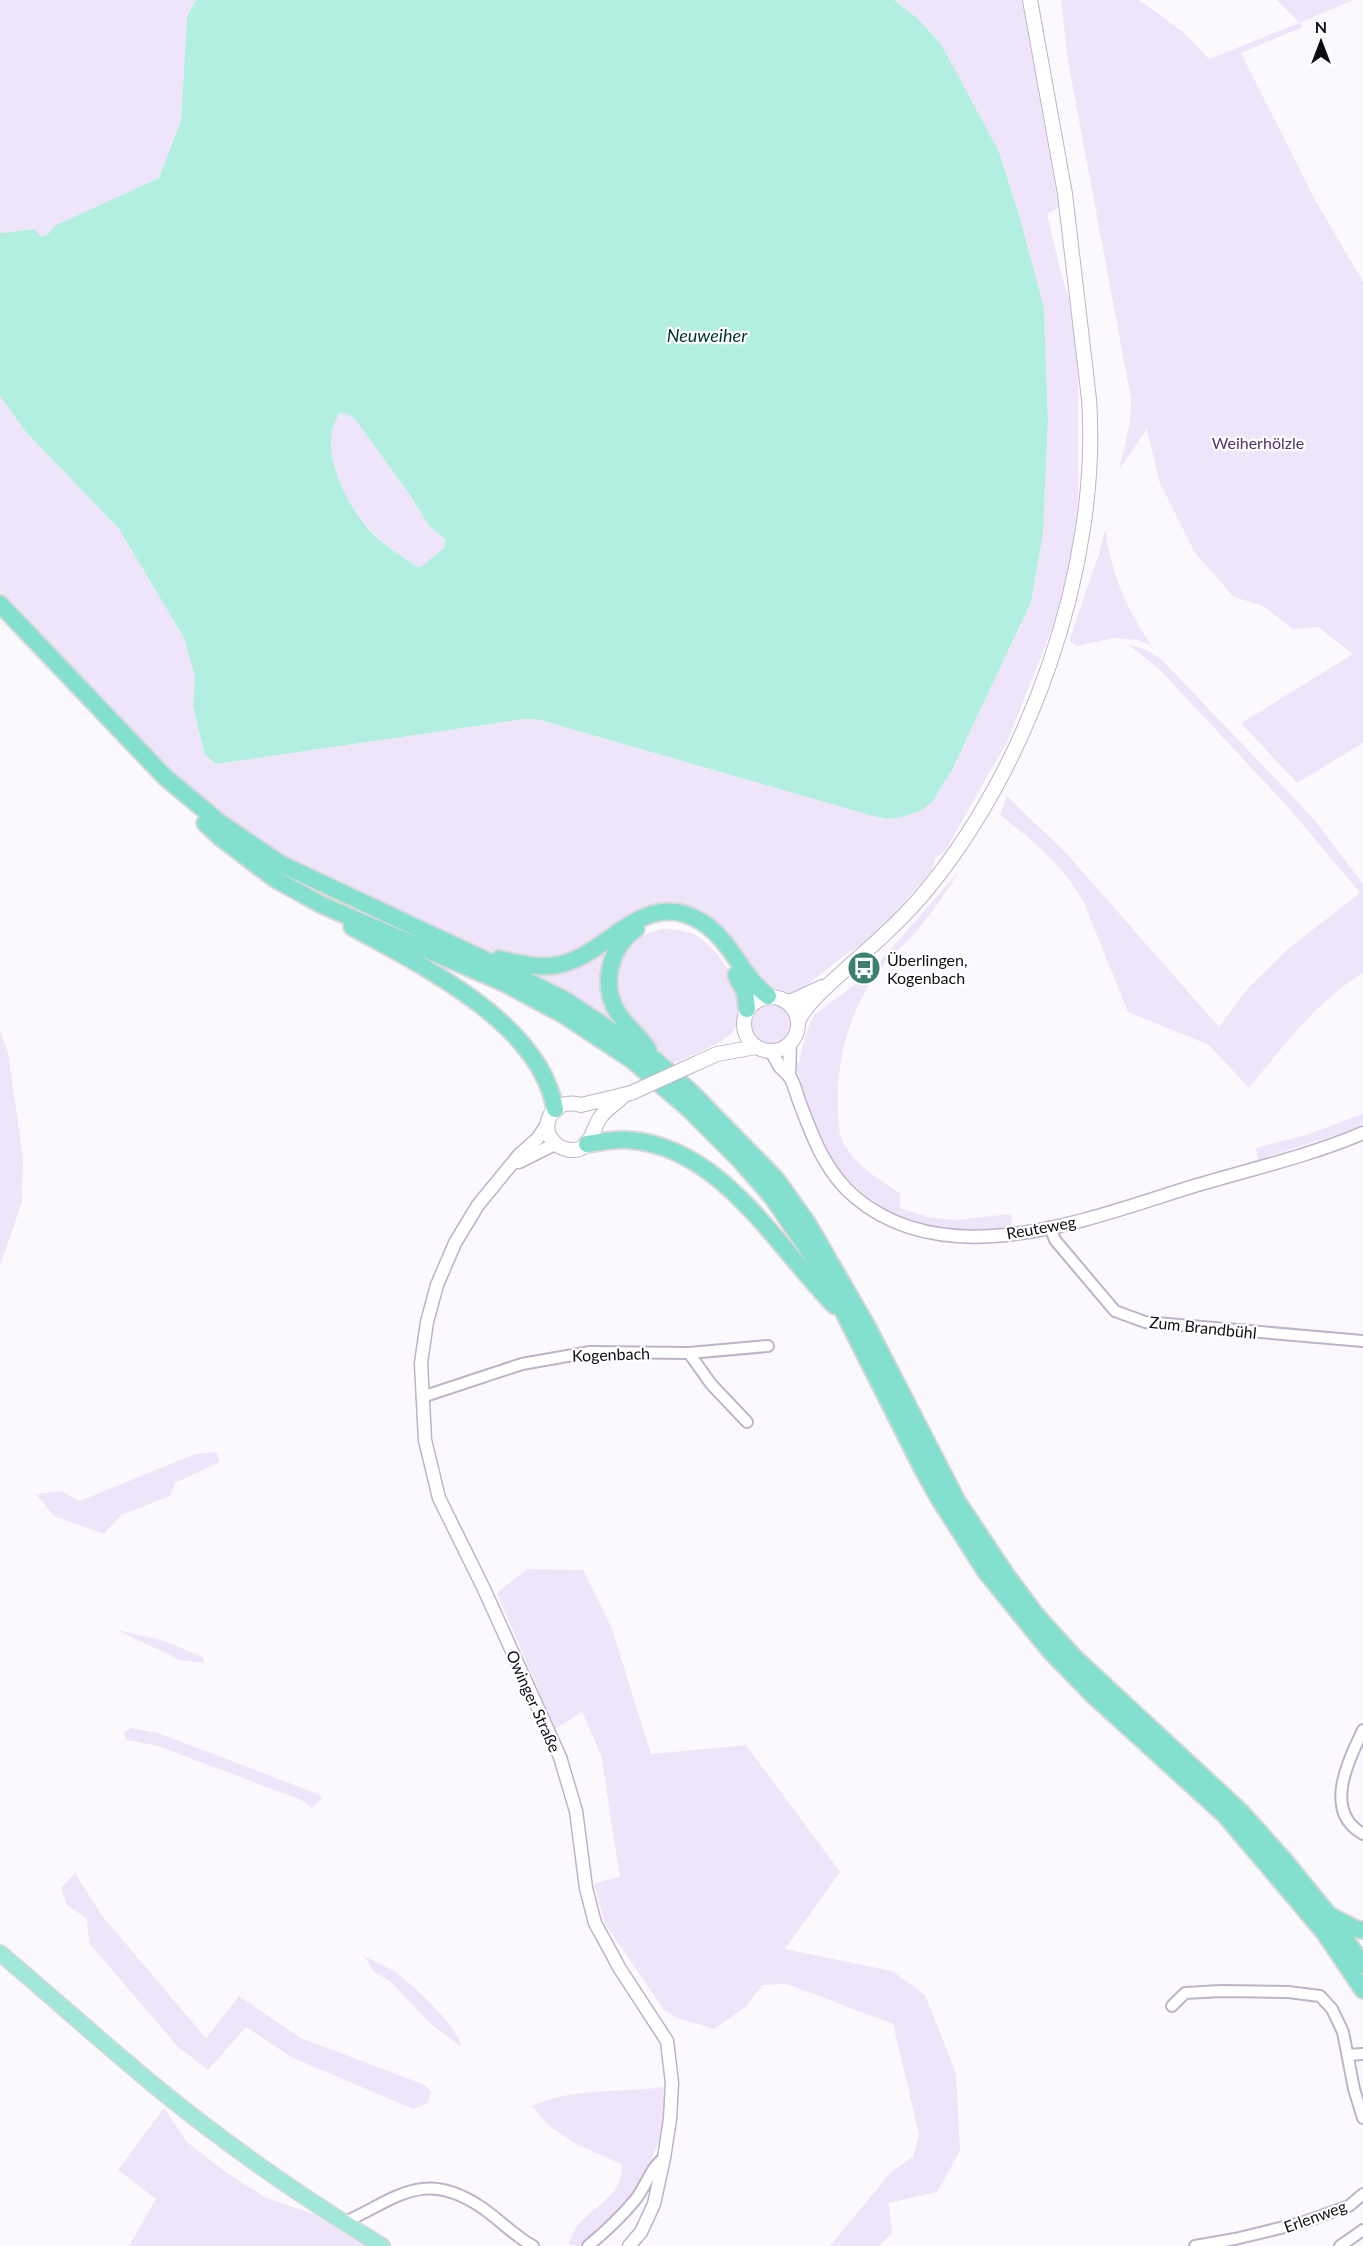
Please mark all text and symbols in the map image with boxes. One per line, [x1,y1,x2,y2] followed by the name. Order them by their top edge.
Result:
[1291,12,1351,72] north arrow
[1315,17,1327,36] text: N
[667,324,748,346] water label: Neuweiher
[1212,433,1304,452] park label: Weiherhölzle
[846,950,882,986] bus stop icon: Überlingen, Kogenbach
[887,950,968,987] place label: Überlingen, Kogenbach
[1005,1212,1077,1242] street label: Reuteweg
[1148,1312,1258,1342] street label: Zum Brandbühl
[572,1343,650,1365] street label: Kogenbach
[503,1647,565,1755] street label: Owinger Straße
[1281,2196,1349,2236] street label: Erlenweg

